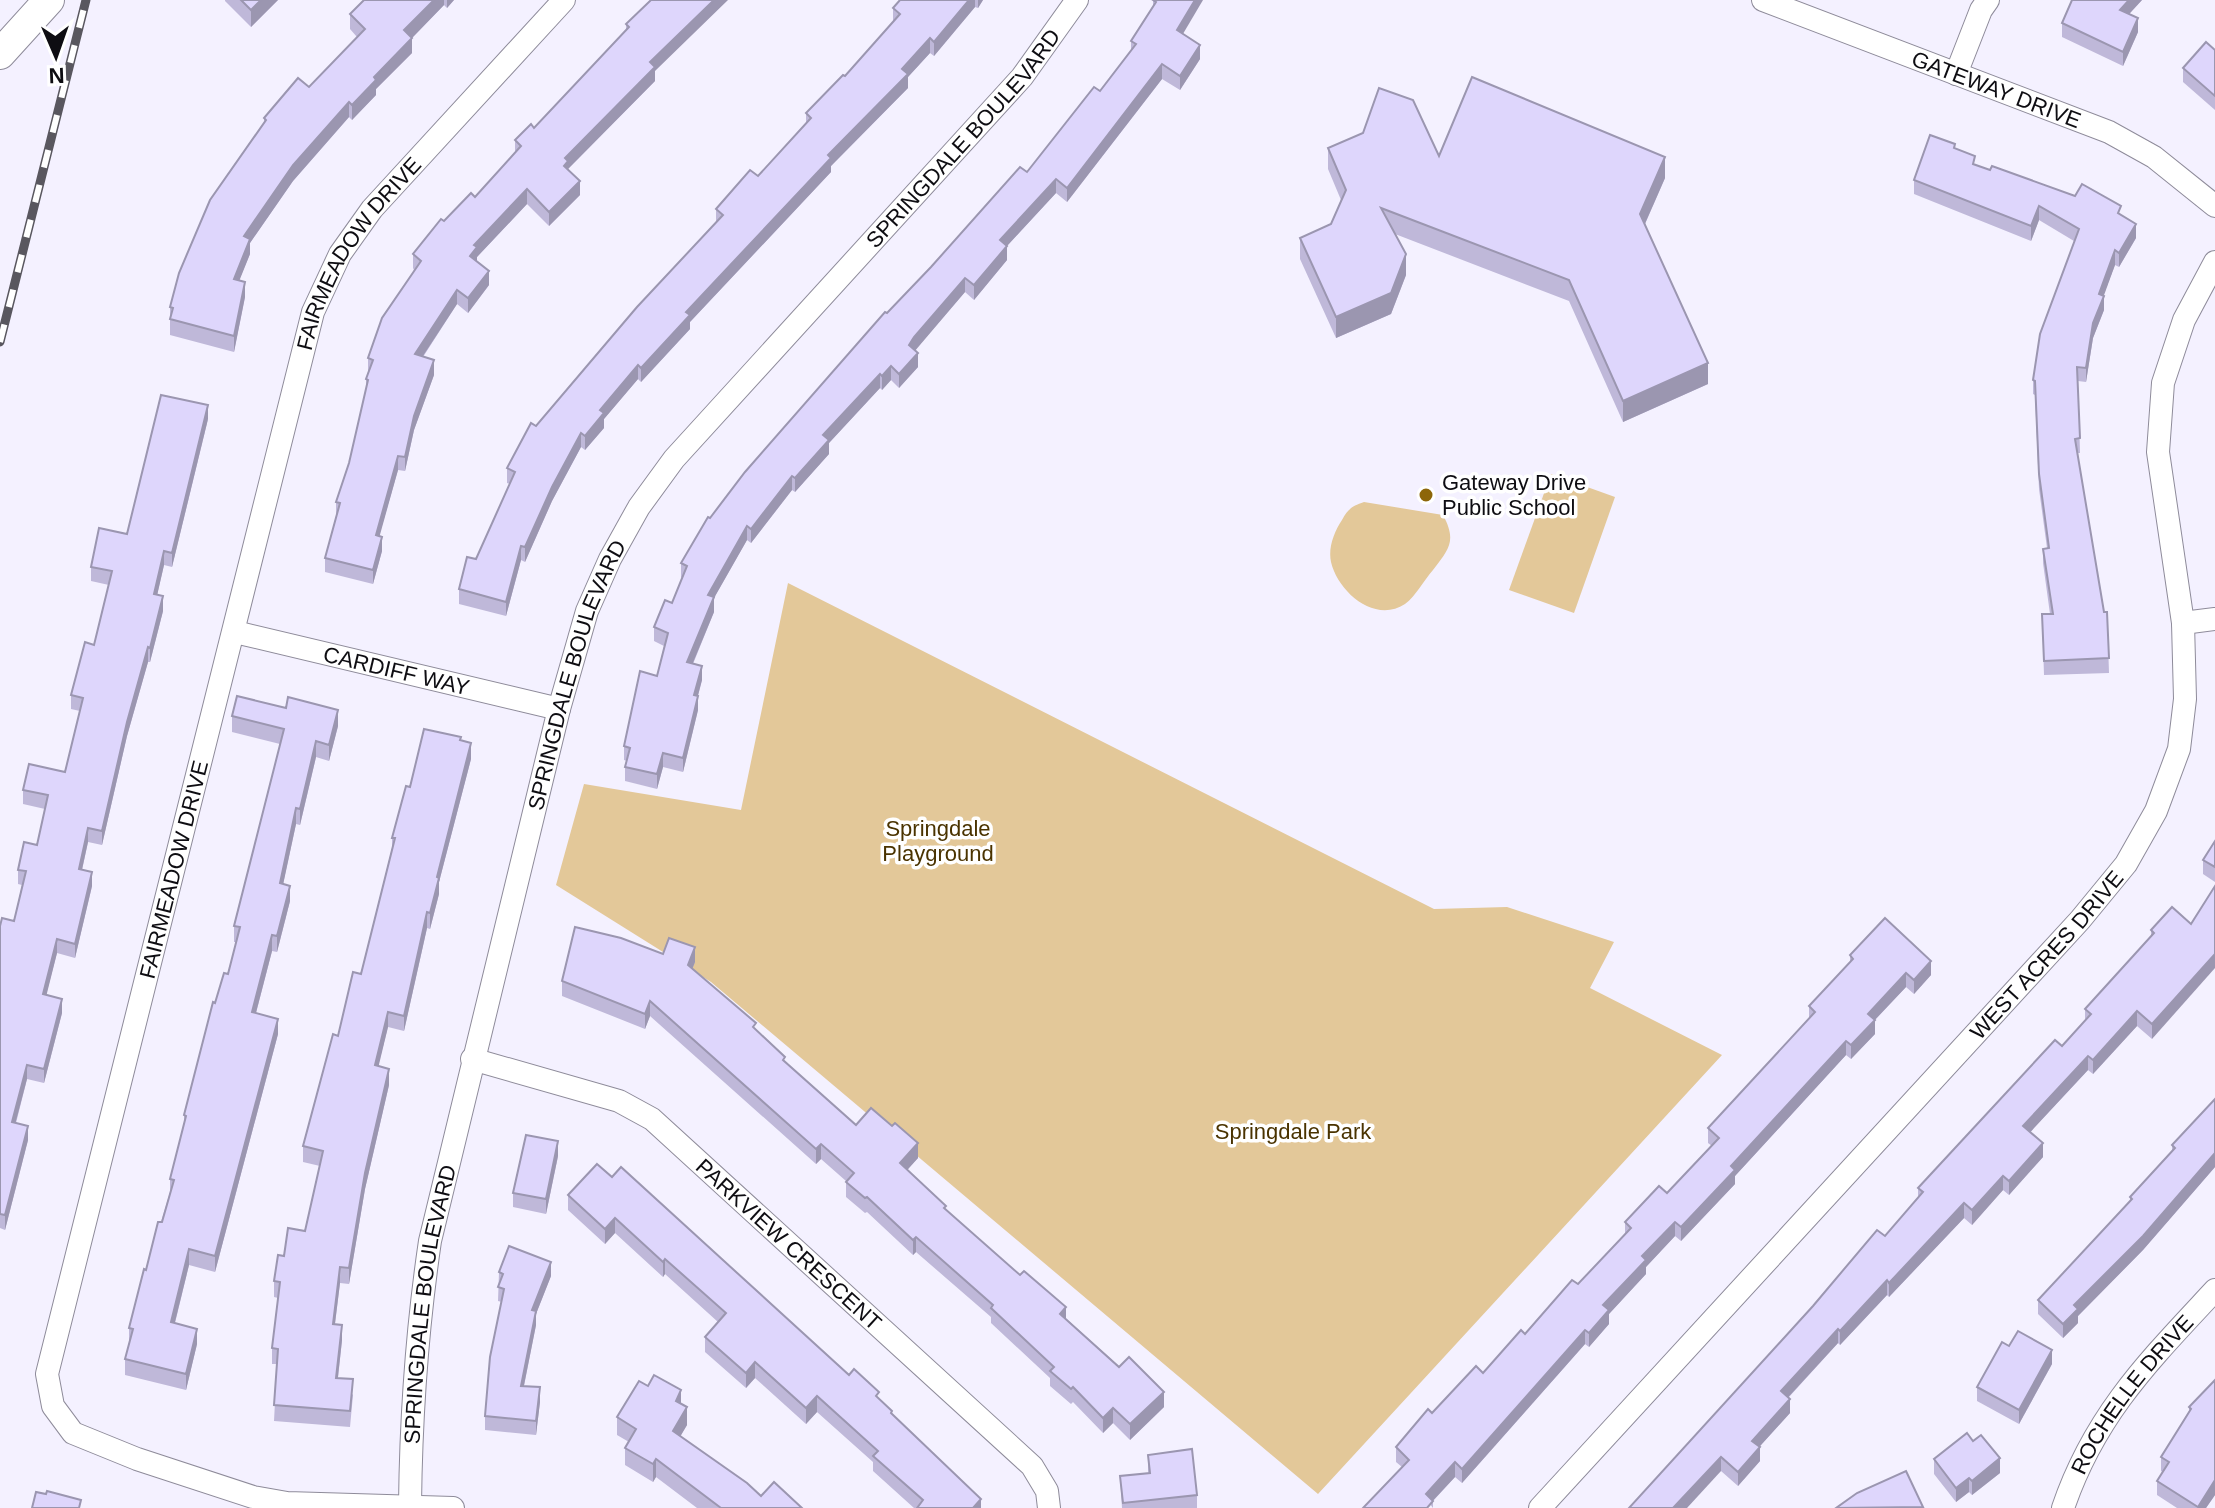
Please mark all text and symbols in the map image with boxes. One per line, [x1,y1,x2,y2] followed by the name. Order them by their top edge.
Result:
[16,16,96,96] north arrow
[861,24,1065,253] street label: SPRINGDALE BOULEVARD
[1908,46,2084,133] street label: GATEWAY DRIVE
[48,63,65,88] text: N
[292,152,426,353] street label: FAIRMEADOW DRIVE
[1442,470,1586,520] place label: Gateway Drive Public School
[1417,486,1435,504] marker: Gateway Drive Public School
[523,536,631,813] street label: SPRINGDALE BOULEVARD
[321,641,472,700] street label: CARDIFF WAY
[135,758,213,981] street label: FAIRMEADOW DRIVE
[882,816,994,866] park label: Springdale Playground
[1965,866,2128,1044] street label: WEST ACRES DRIVE
[1215,1119,1372,1144] park label: Springdale Park
[691,1154,886,1335] street label: PARKVIEW CRESCENT
[399,1162,461,1445] street label: SPRINGDALE BOULEVARD
[2066,1310,2198,1478] street label: ROCHELLE DRIVE

